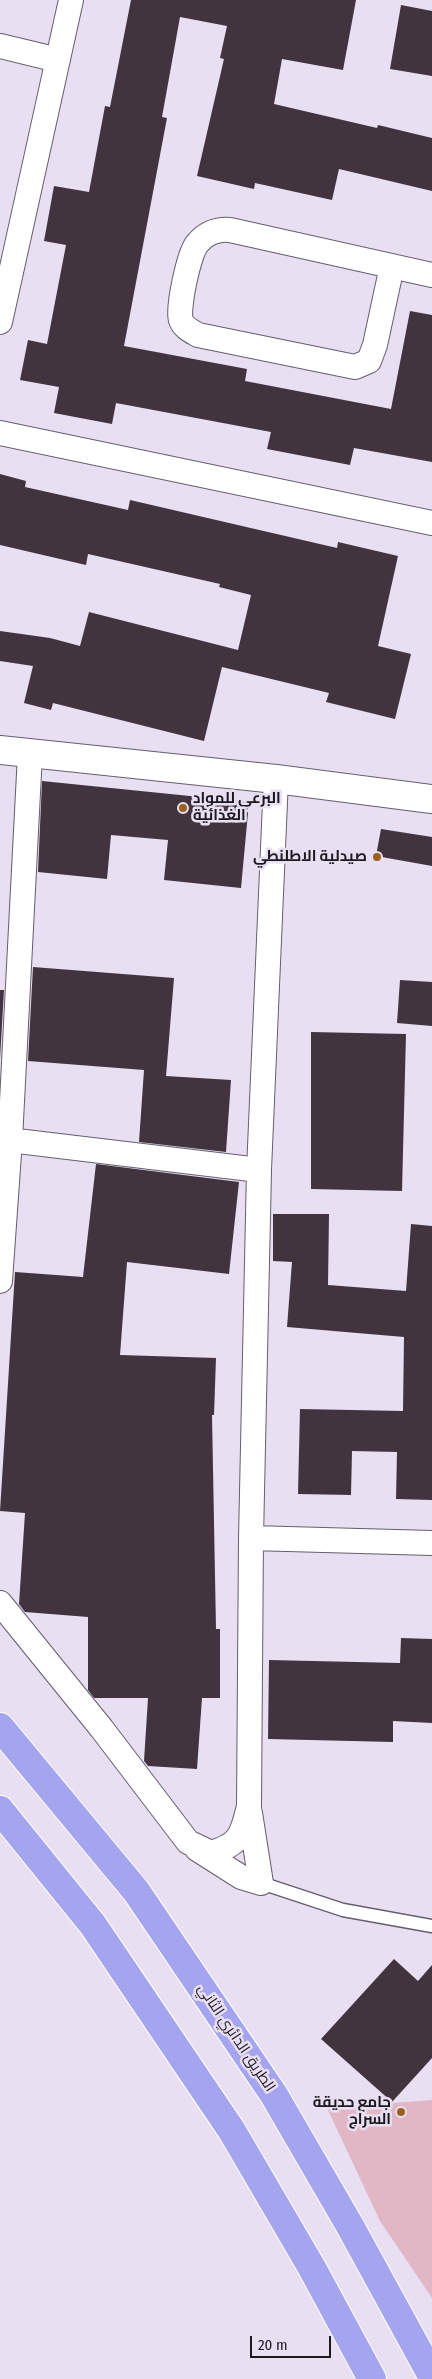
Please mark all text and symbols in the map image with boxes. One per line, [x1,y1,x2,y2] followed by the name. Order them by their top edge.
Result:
[193,790,281,825] place label: البرعي للمواد الغذائية
[177,802,189,814] marker: البرعي للمواد الغذائية
[253,848,367,866] place label: صيدلية الاطلنطي
[371,851,383,863] marker: صيدلية الاطلنطي
[193,1981,279,2095] street label: الطريق الدائري الثاني
[313,2094,391,2129] place label: جامع حديقة السراج
[395,2106,407,2118] marker: جامع حديقة السراج
[252,2326,333,2358] scale bar
[258,2336,288,2354] text: 20 m

